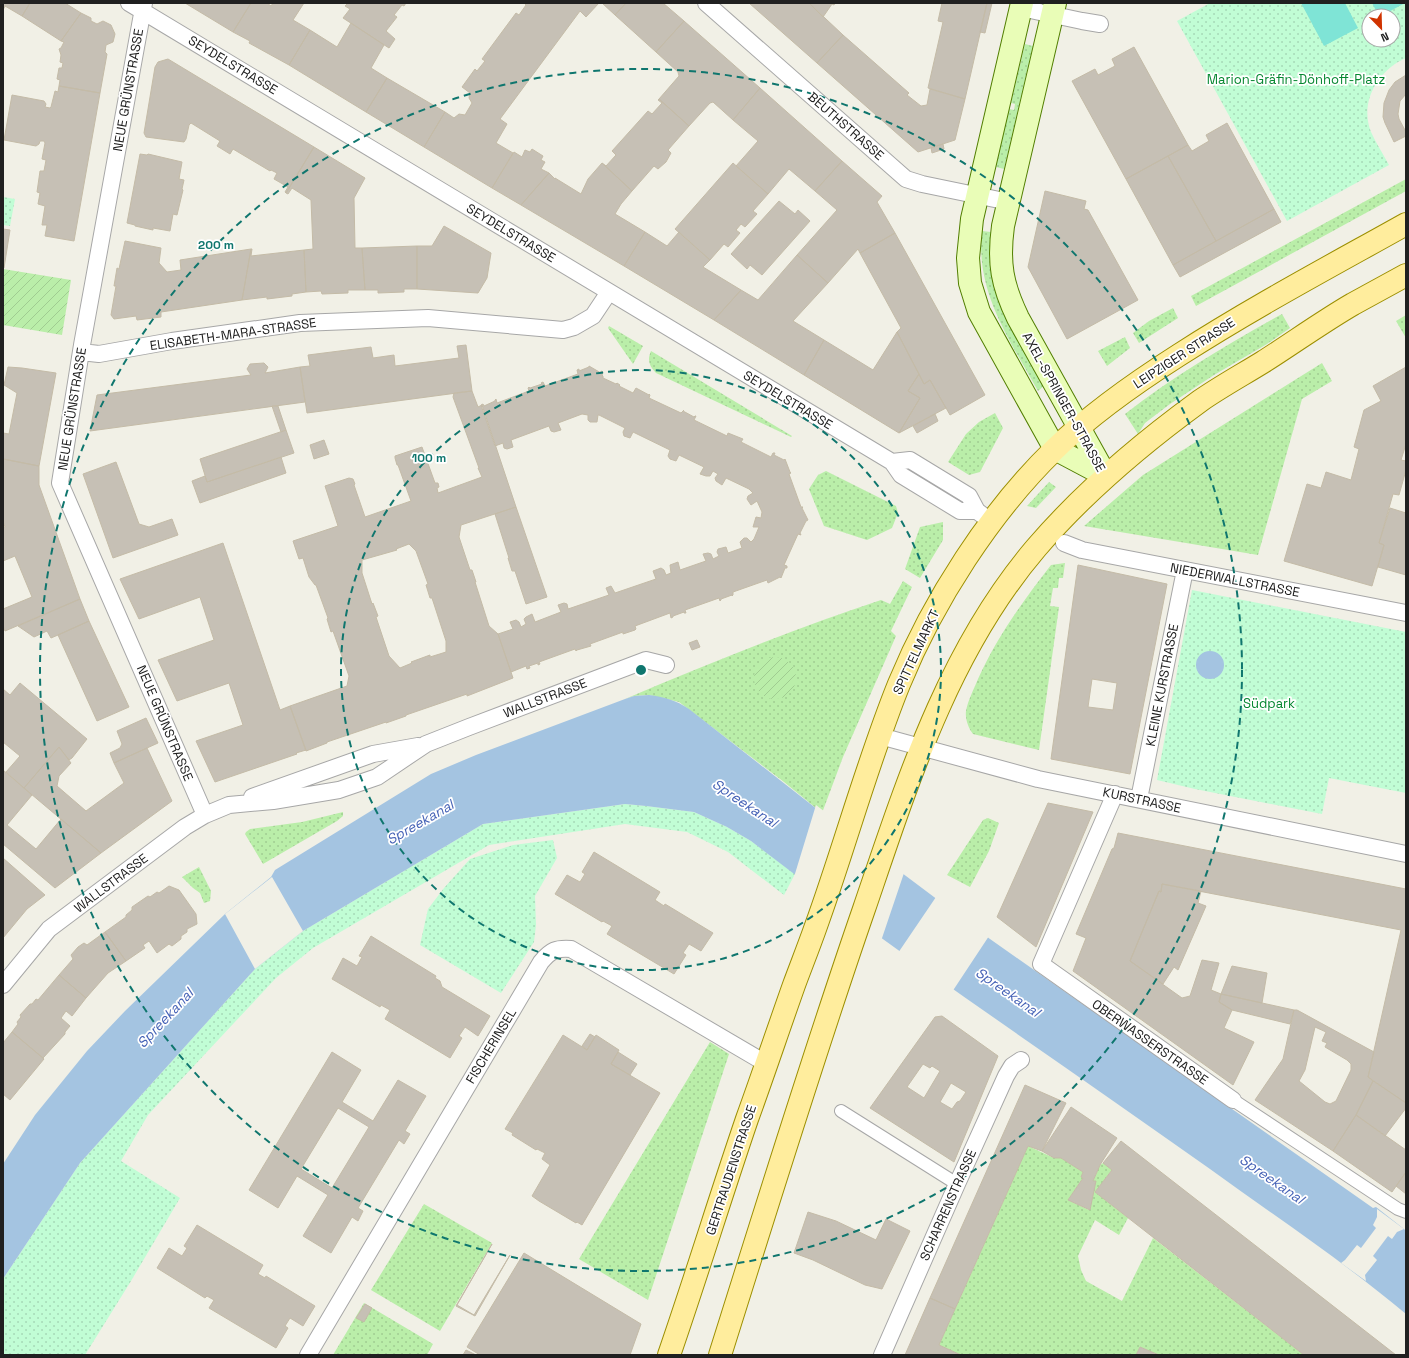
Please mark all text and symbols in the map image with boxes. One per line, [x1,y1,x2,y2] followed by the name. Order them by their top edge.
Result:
[1361,8,1401,48] north arrow
[109,27,147,153] street label: NEUE GRÜNSTRASSE
[1379,29,1391,45] text: N
[185,32,281,98] street label: SEYDELSTRASSE
[1207,71,1385,88] park label: Marion-Gräfin-Dönhoff-Platz
[804,88,888,164] street label: BEUTHSTRASSE
[463,200,559,266] street label: SEYDELSTRASSE
[198,237,234,253] text: 200 m
[149,314,317,354] street label: ELISABETH-MARA-STRASSE
[1130,314,1238,392] street label: LEIPZIGER STRASSE
[1019,329,1109,475] street label: AXEL-SPRINGER-STRASSE
[54,346,90,472] street label: NEUE GRÜNSTRASSE
[740,367,836,433] street label: SEYDELSTRASSE
[412,450,446,466] text: 100 m
[1169,559,1301,601] street label: NIEDERWALLSTRASSE
[889,606,943,697] street label: SPITTELMARKT
[1142,622,1182,748] street label: KLEINE KURSTRASSE
[133,663,197,783] street label: NEUE GRÜNSTRASSE
[634,663,648,677] centre of rings
[501,674,589,722] street label: WALLSTRASSE
[1243,695,1295,712] park label: Südpark
[709,775,782,832] water label: Spreekanal
[1101,783,1183,817] street label: KURSTRASSE
[383,795,458,848] water label: Spreekanal
[71,850,151,916] street label: WALLSTRASSE
[972,963,1045,1022] water label: Spreekanal
[133,983,198,1051] water label: Spreekanal
[1089,995,1211,1089] street label: OBERWASSERSTRASSE
[462,1005,520,1087] street label: FISCHERINSEL
[702,1103,760,1237] street label: GERTRAUDENSTRASSE
[916,1147,980,1263] street label: SCHARRENSTRASSE
[1236,1150,1309,1209] water label: Spreekanal

